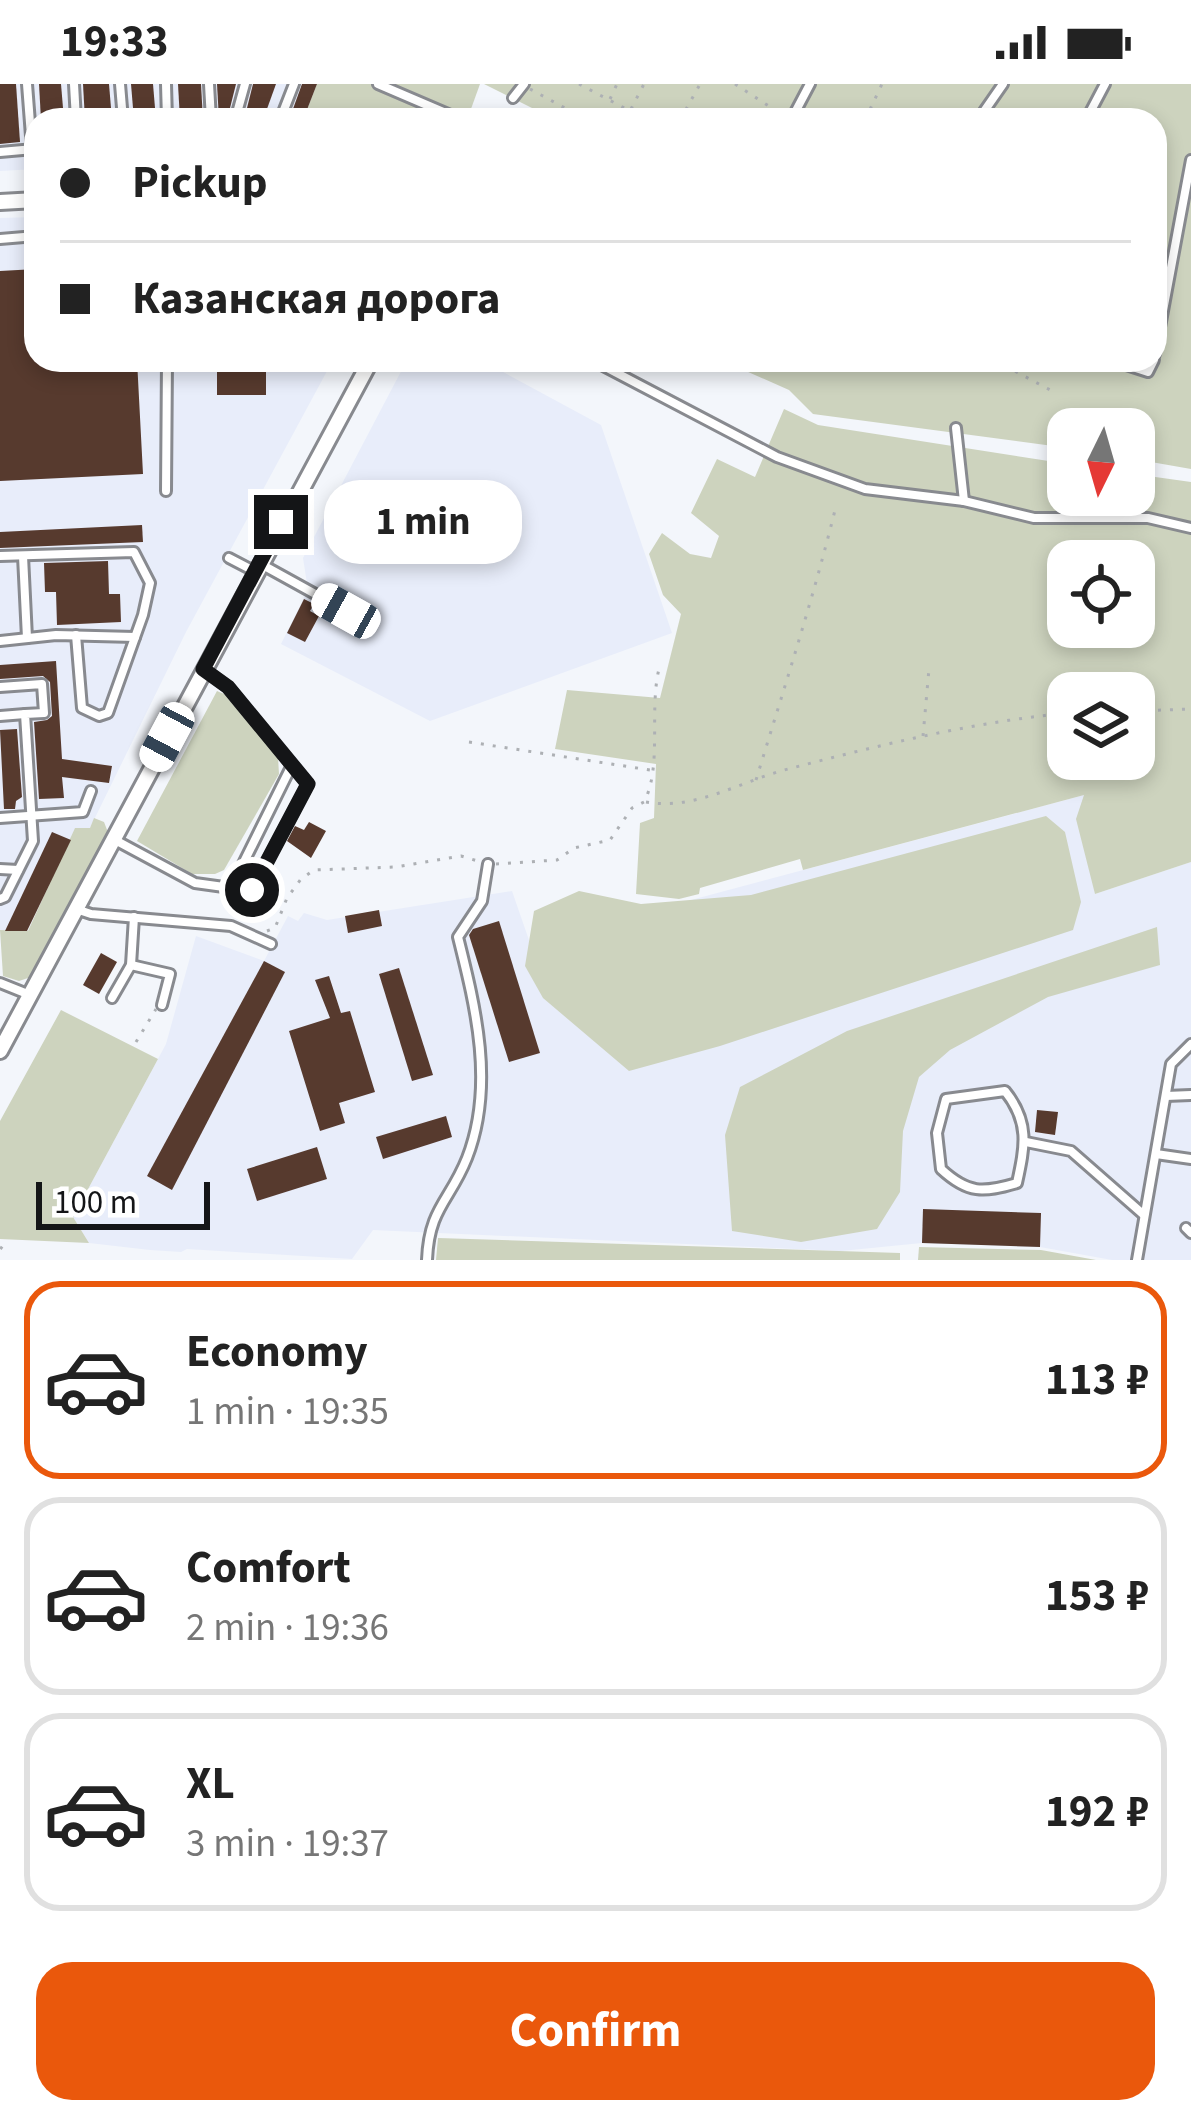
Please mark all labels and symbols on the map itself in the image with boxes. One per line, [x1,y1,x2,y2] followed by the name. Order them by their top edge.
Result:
[1047,408,1155,516] north arrow
[323,480,521,564] callout: 1 min
[254,495,308,549] route end
[306,578,386,644] car
[134,697,200,777] car
[225,863,279,917] route start
[36,1176,210,1229] scale bar

